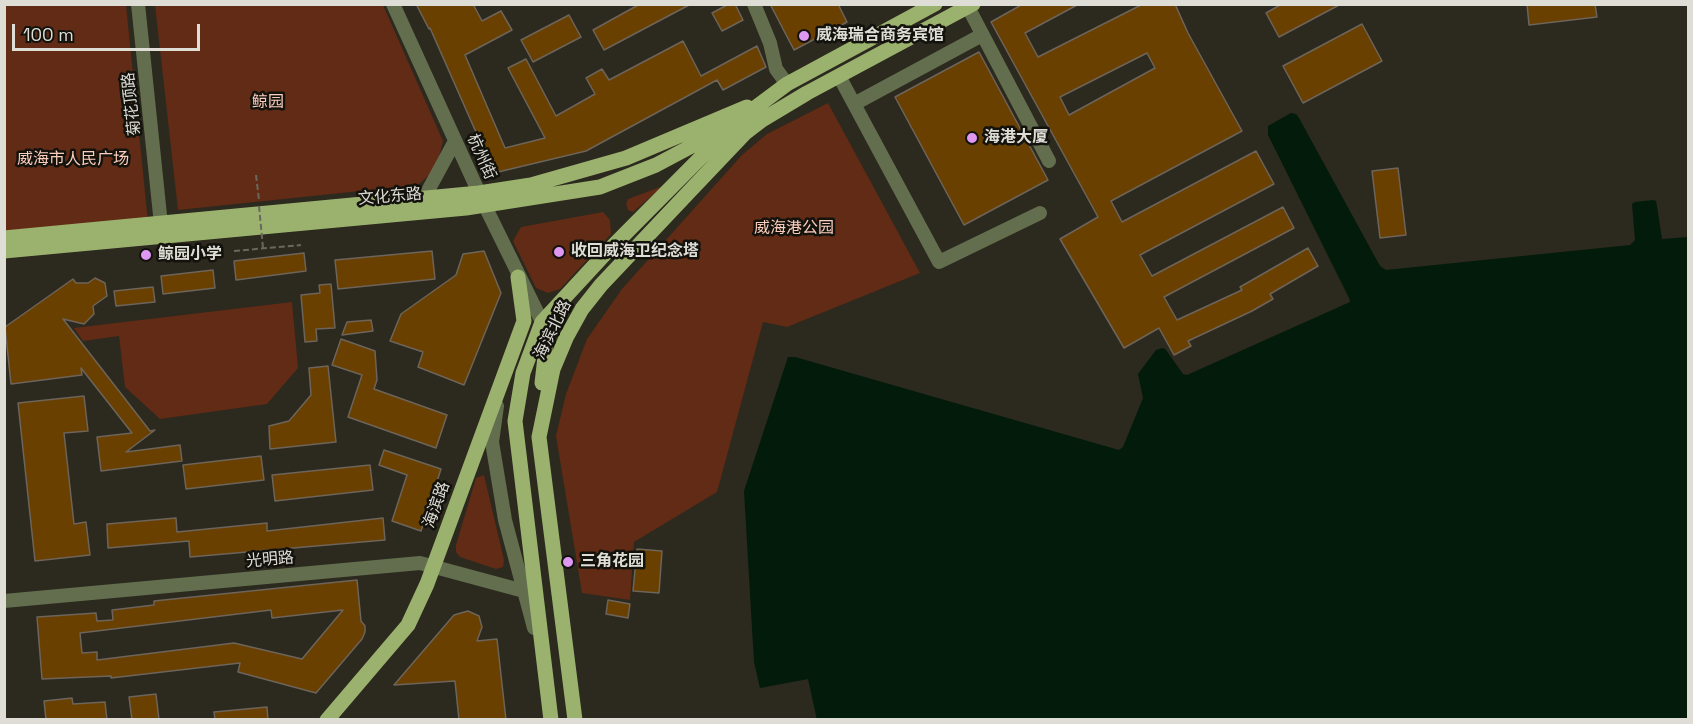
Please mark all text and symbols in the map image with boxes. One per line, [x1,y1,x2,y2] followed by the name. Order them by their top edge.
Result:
[15,12,202,50] scale bar
[23,23,74,46] text: 100 m
[816,26,944,46] place label: 威海瑞合商务宾馆
[797,29,811,43] marker: 威海瑞合商务宾馆
[119,71,145,137] street label: 菊花顶路
[252,93,284,113] park label: 鲸园
[984,128,1048,148] place label: 海港大厦
[462,131,500,183] street label: 杭州街
[965,131,979,145] marker: 海港大厦
[17,150,129,170] park label: 威海市人民广场
[357,185,423,209] street label: 文化东路
[754,219,834,239] park label: 威海港公园
[571,242,699,262] place label: 收回威海卫纪念塔
[158,245,222,265] place label: 鲸园小学
[552,245,566,259] marker: 收回威海卫纪念塔
[139,248,153,262] marker: 鲸园小学
[530,297,576,363] street label: 海滨北路
[420,479,454,531] street label: 海滨路
[245,548,295,572] street label: 光明路
[580,552,644,572] place label: 三角花园
[561,555,575,569] marker: 三角花园

